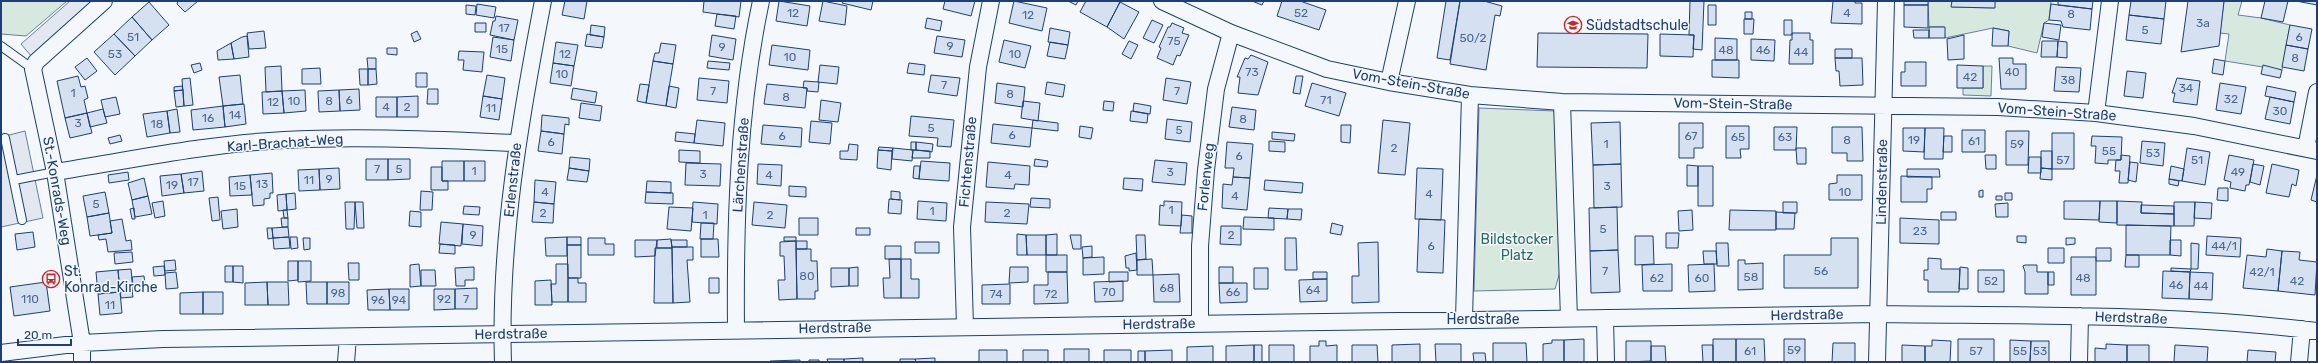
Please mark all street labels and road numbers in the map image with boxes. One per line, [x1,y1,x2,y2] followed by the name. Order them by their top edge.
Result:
[1351,65,1471,103] street label: Vom-Stein-Straße
[1673,94,1793,114] street label: Vom-Stein-Straße
[1997,99,2117,125] street label: Vom-Stein-Straße
[956,116,980,208] street label: Fichtenstraße
[729,117,753,213] street label: Lärchenstraße
[226,130,344,156] street label: Karl-Brachat-Weg
[39,135,75,247] street label: St.-Konrads-Weg
[1873,139,1891,225] street label: Lindenstraße
[501,142,525,218] street label: Erlenstraße
[1194,142,1218,212] street label: Forlenweg
[1770,306,1844,324] street label: Herdstraße
[2094,308,2168,328] street label: Herdstraße
[1447,311,1520,328] street label: Herdstraße
[1122,315,1196,333] street label: Herdstraße
[798,319,872,337] street label: Herdstraße
[474,325,548,343] street label: Herdstraße

